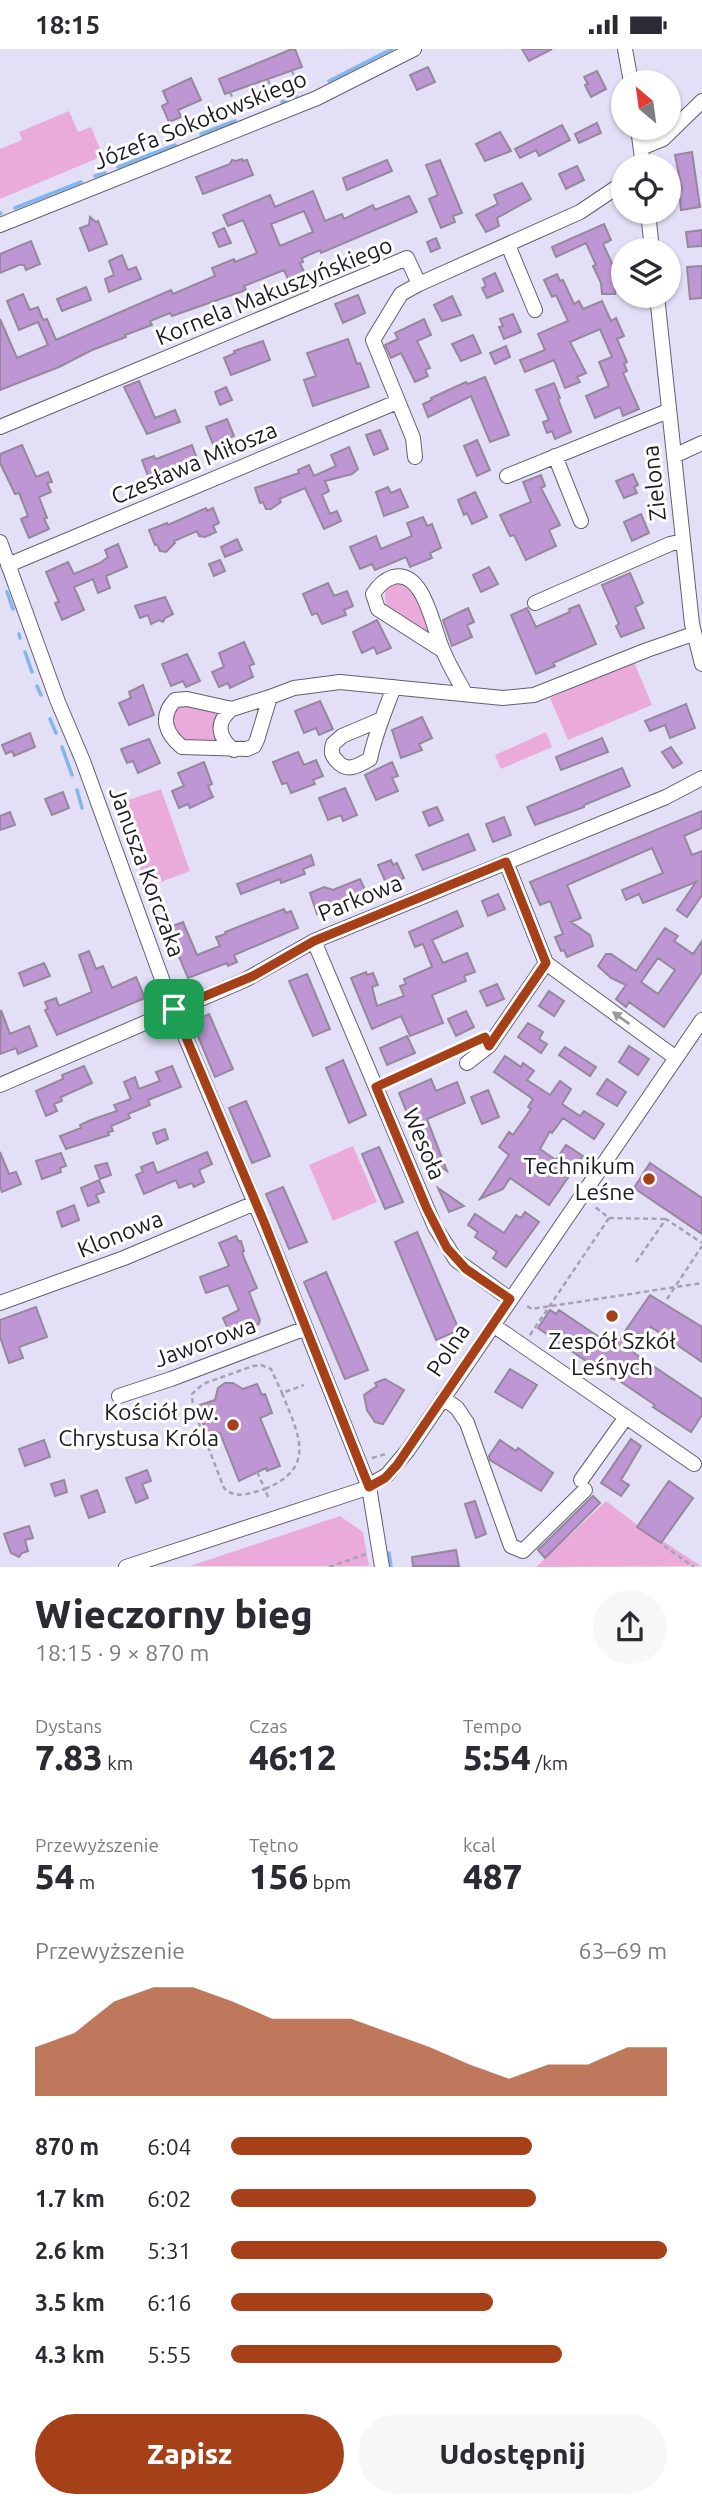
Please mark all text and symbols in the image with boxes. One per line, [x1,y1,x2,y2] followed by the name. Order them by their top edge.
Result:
[35,10,100,39] text: 18:15
[90,65,310,174] street label: Józefa Sokołowskiego
[611,70,681,140] north arrow
[611,70,681,308] map controls
[611,154,681,224] button: locate
[152,232,396,349] street label: Kornela Makuszyńskiego
[611,238,681,308] button: layers
[107,416,280,509] street label: Czesława Miłosza
[637,444,670,522] street label: Zielona
[105,783,190,960] street label: Janusza Korczaka
[314,869,405,926] street label: Parkowa
[144,979,204,1039] pin
[155,990,193,1028] icon: arrive
[611,1011,630,1025] one-way arrow
[398,1104,451,1183] street label: Wesoła
[523,1153,635,1204] place label: Technikum Leśne
[641,1171,657,1187] marker: Technikum Leśne
[74,1205,166,1262] street label: Klonowa
[604,1308,620,1324] marker: Zespół Szkół Leśnych
[151,1312,259,1371] street label: Jaworowa
[421,1319,474,1381] street label: Polna
[548,1328,677,1379] place label: Zespół Szkół Leśnych
[58,1399,219,1450] place label: Kościół pw. Chrystusa Króla
[225,1417,241,1433] marker: Kościół pw. Chrystusa Króla
[593,1590,667,1664] button: share
[35,1593,313,1635] text: Wieczorny bieg
[35,1640,209,1665] text: 18:15 · 9 × 870 m
[35,1715,102,1737] text: Dystans
[249,1715,287,1737] text: Czas
[463,1715,522,1737] text: Tempo
[35,1737,103,1777] text: 7.83
[249,1737,337,1777] text: 46:12
[463,1737,531,1777] text: 5:54
[103,1752,133,1774] text: km
[531,1752,568,1774] text: /km
[35,1834,159,1856] text: Przewyższenie
[249,1834,299,1856] text: Tętno
[463,1834,496,1856] text: kcal
[35,1856,74,1896] text: 54
[249,1856,308,1896] text: 156
[463,1856,522,1896] text: 487
[74,1871,95,1893] text: m
[308,1871,351,1893] text: bpm
[35,1938,185,1963] text: Przewyższenie
[579,1938,667,1963] text: 63–69 m
[35,2134,99,2159] text: 870 m
[147,2134,192,2159] text: 6:04
[35,2186,105,2211] text: 1.7 km
[147,2186,192,2211] text: 6:02
[35,2238,105,2263] text: 2.6 km
[147,2238,192,2263] text: 5:31
[35,2290,105,2315] text: 3.5 km
[147,2290,192,2315] text: 6:16
[35,2342,105,2367] text: 4.3 km
[147,2342,192,2367] text: 5:55
[35,2414,344,2494] button: Zapisz
[358,2414,667,2494] button: Udostępnij

